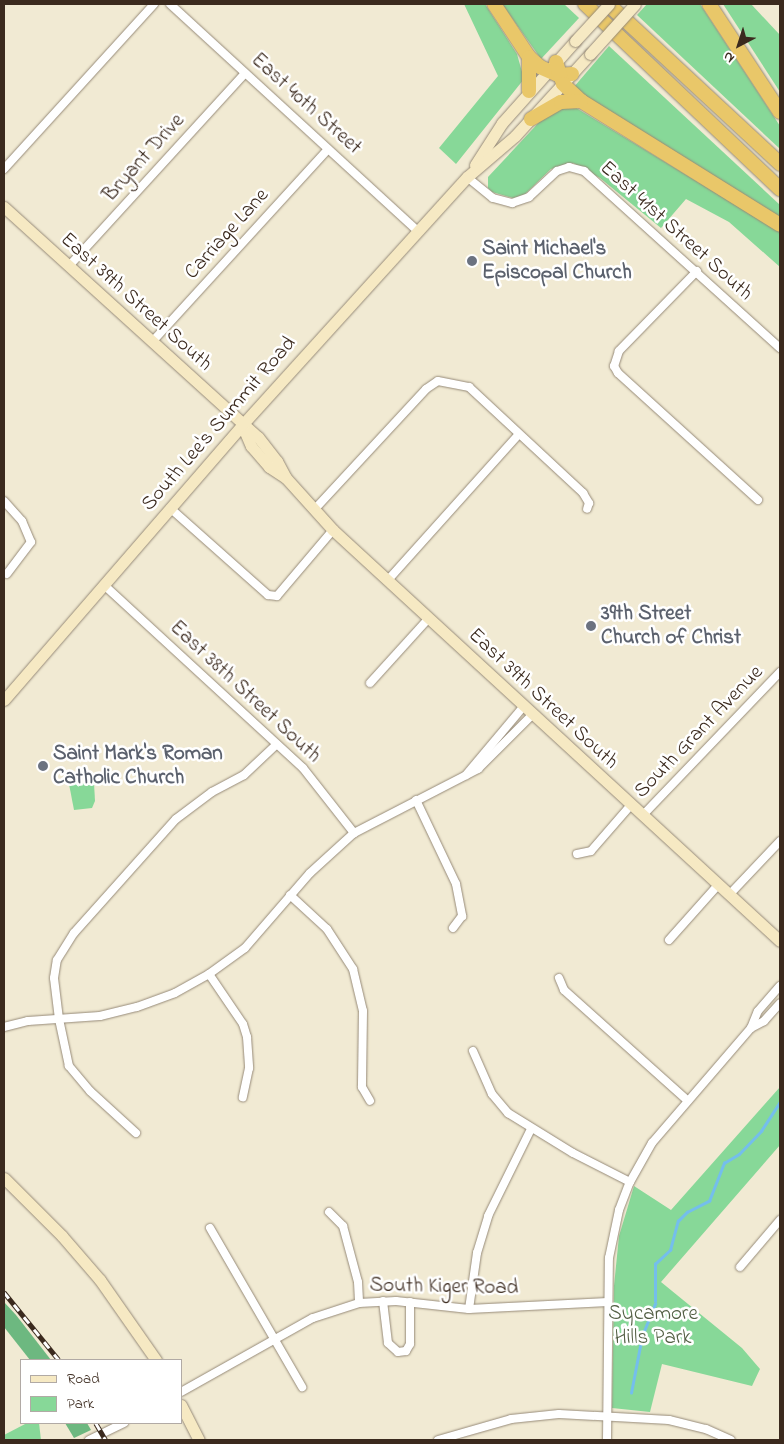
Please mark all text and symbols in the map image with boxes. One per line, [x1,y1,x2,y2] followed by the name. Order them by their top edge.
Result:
[714,20,764,70] north arrow
[719,46,739,68] text: N
[246,48,366,160] street label: East 40th Street
[98,109,190,207] street label: Bryant Drive
[594,156,758,306] street label: East 41st Street South
[179,183,275,285] street label: Carriage Lane
[55,227,217,377] street label: East 39th Street South
[482,236,632,286] place label: Saint Michael's Episcopal Church
[466,255,478,267] marker: Saint Michael's Episcopal Church
[136,332,302,516] street label: South Lee's Summit Road
[601,601,741,651] place label: 39th Street Church of Christ
[164,615,326,769] street label: East 38th Street South
[585,620,597,632] marker: 39th Street Church of Christ
[463,623,623,775] street label: East 39th Street South
[629,660,769,804] street label: South Grant Avenue
[53,741,223,791] place label: Saint Mark's Roman Catholic Church
[37,760,49,772] marker: Saint Mark's Roman Catholic Church
[369,1273,519,1301] street label: South Kiger Road
[608,1301,698,1351] park label: Sycamore Hills Park
[20,1359,182,1424] legend
[67,1368,100,1390] text: Road
[67,1393,94,1415] text: Park

